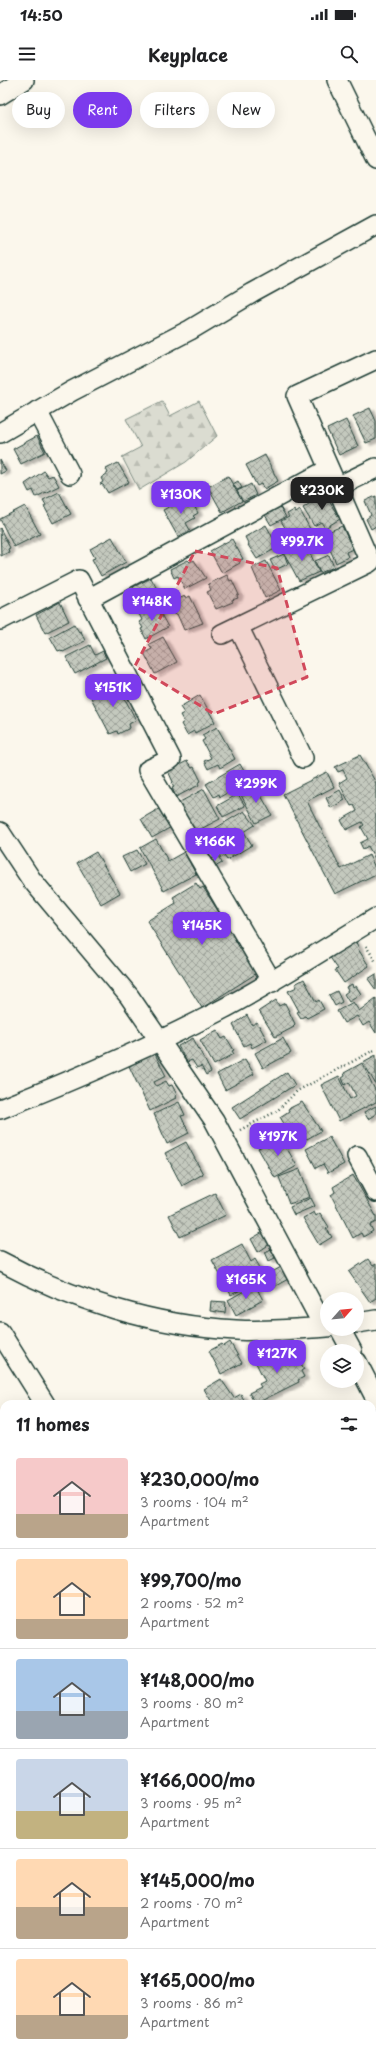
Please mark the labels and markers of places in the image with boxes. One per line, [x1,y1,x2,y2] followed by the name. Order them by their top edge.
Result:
[294,477,350,511] pin: ¥230K
[153,481,209,515] pin: ¥130K
[269,528,335,562] pin: ¥99.7K
[124,588,180,622] pin: ¥148K
[85,674,141,708] pin: ¥151K
[228,770,284,804] pin: ¥299K
[187,828,243,862] pin: ¥166K
[174,912,230,946] pin: ¥145K
[250,1123,306,1157] pin: ¥197K
[218,1266,274,1300] pin: ¥165K
[249,1340,305,1374] pin: ¥127K

